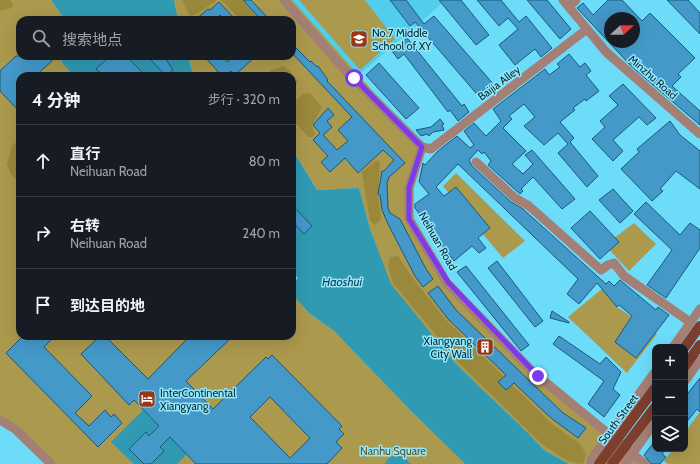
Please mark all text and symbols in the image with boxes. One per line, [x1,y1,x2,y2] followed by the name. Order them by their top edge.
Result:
[604,12,640,48] north arrow
[16,16,296,60] search box
[372,26,432,53] place label: No.7 Middle School of XY
[30,27,52,49] icon: search
[349,29,369,49] school or university icon: No.7 Middle School of XY
[62,31,122,49] text: 搜索地点
[626,52,680,102] street label: Minzhu Road
[475,62,523,104] street label: Baijia Alley
[345,69,363,87] route start
[32,90,80,110] text: 4 分钟
[208,91,280,107] text: 步行 · 320 m
[70,145,100,163] text: 直行
[32,150,54,172] icon: ahead
[249,153,280,169] text: 80 m
[70,163,147,179] text: Neihuan Road
[416,209,460,273] street label: Neihuan Road
[70,217,100,235] text: 右转
[32,222,54,244] icon: right
[242,225,280,241] text: 240 m
[70,235,147,251] text: Neihuan Road
[322,274,362,289] water label: Haoshui
[32,294,54,316] icon: arrive
[70,297,145,315] text: 到达目的地
[424,334,473,361] place label: Xiangyang City Wall
[475,337,495,357] building icon: Xiangyang City Wall
[652,344,688,452] map controls
[652,344,688,380] button: +
[529,367,547,385] route end
[652,380,688,416] button: −
[160,386,236,413] place label: InterContinental Xiangyang
[137,389,157,409] hotel icon: InterContinental Xiangyang
[595,391,641,447] street label: South Street
[652,416,688,452] button: layers
[360,444,426,458] park label: Nanhu Square

